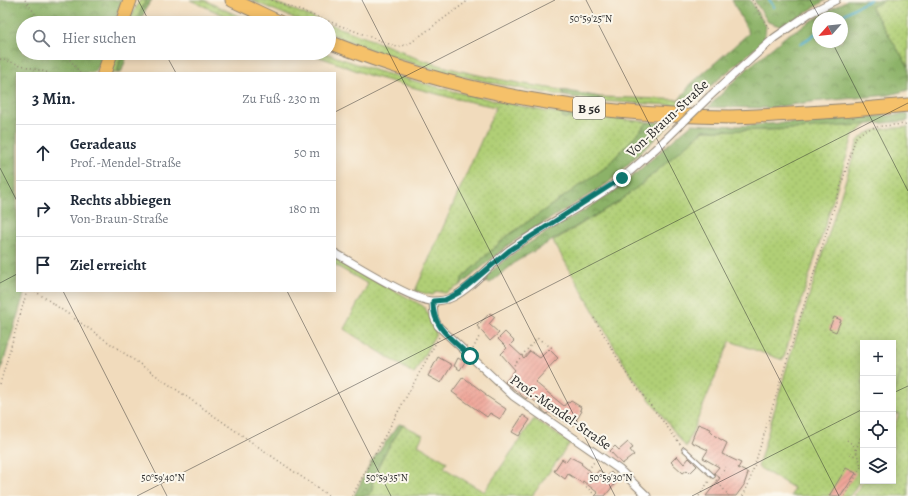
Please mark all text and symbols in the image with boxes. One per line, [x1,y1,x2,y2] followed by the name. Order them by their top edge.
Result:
[570,12,612,25] text: 50°59'25"N
[812,12,848,48] north arrow
[16,16,336,60] search box
[30,27,52,49] icon: search
[62,28,136,48] text: Hier suchen
[621,75,713,162] street label: Von-Braun-Straße
[32,87,76,110] text: 3 Min.
[242,90,320,107] text: Zu Fuß · 230 m
[573,97,605,119] road number: B 56
[70,134,136,154] text: Geradeaus
[32,142,54,164] icon: ahead
[294,144,320,161] text: 50 m
[70,154,181,171] text: Prof.-Mendel-Straße
[613,169,631,187] route end
[70,190,171,210] text: Rechts abbiegen
[32,198,54,220] icon: right
[289,200,320,217] text: 180 m
[70,210,168,227] text: Von-Braun-Straße
[32,254,54,276] icon: arrive
[70,255,146,275] text: Ziel erreicht
[860,340,896,484] map controls
[860,340,896,376] button: +
[461,347,479,365] route start
[506,370,615,454] street label: Prof.-Mendel-Straße
[860,376,896,412] button: −
[860,412,896,448] button: locate
[860,448,896,484] button: layers
[141,471,185,484] text: 50°59'40"N
[366,471,408,484] text: 50°59'35"N
[590,471,632,484] text: 50°59'30"N

